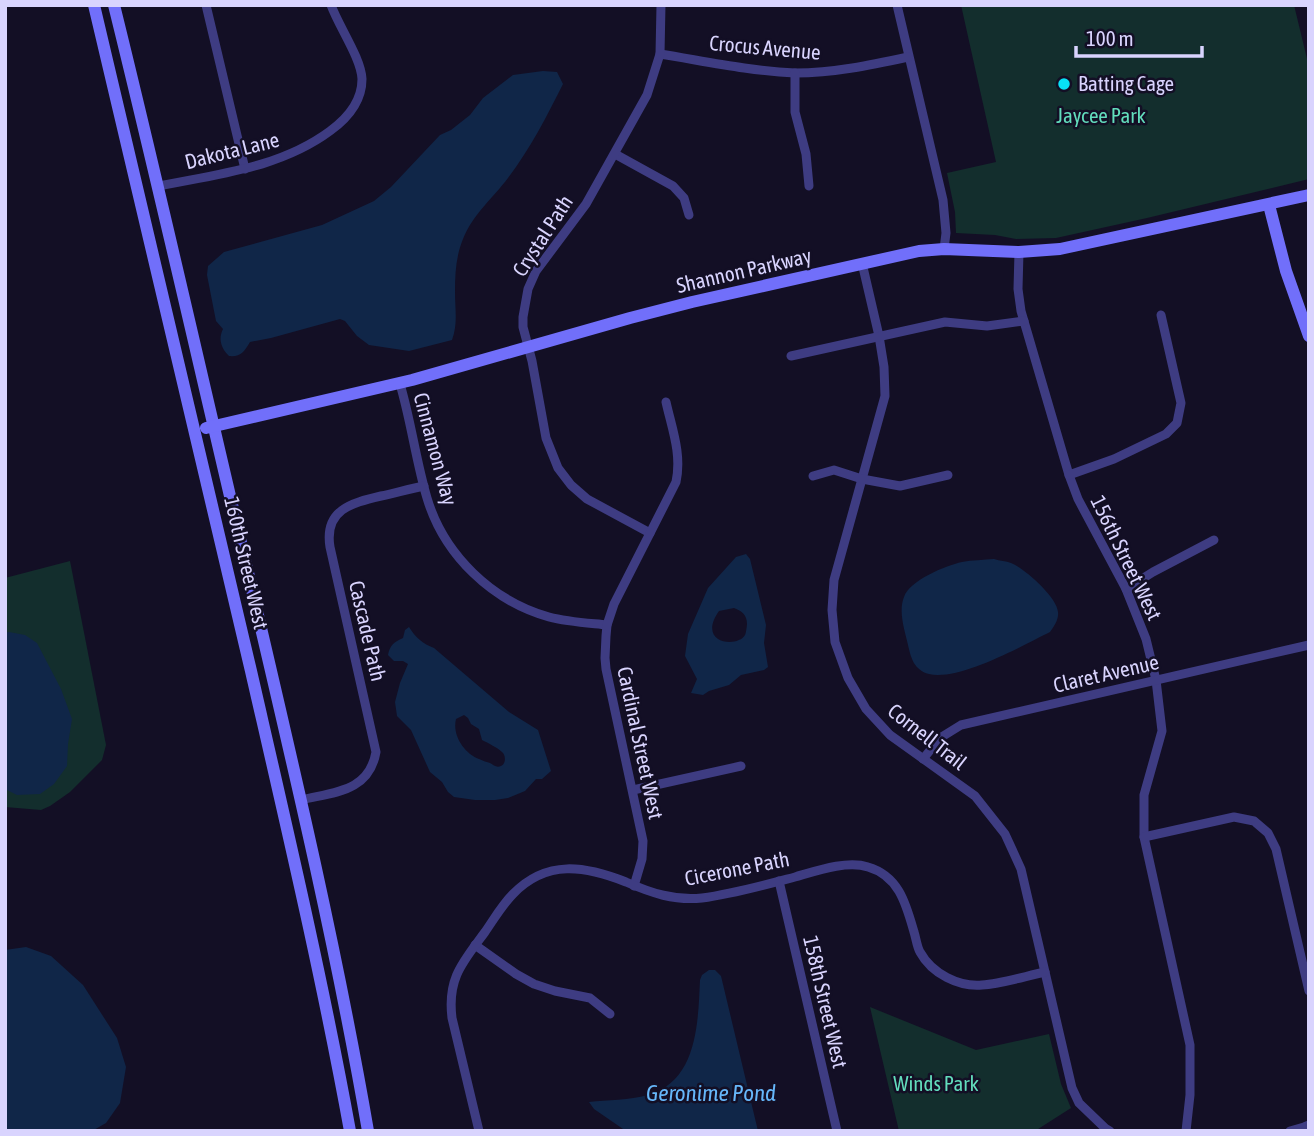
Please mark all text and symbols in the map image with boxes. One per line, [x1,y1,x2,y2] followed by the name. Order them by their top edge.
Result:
[1076,14,1202,58] scale bar
[1086,26,1134,50] text: 100 m
[708,30,822,64] street label: Crocus Avenue
[1078,71,1174,95] place label: Batting Cage
[1056,76,1072,92] marker: Batting Cage
[1056,103,1146,127] park label: Jaycee Park
[182,127,281,173] street label: Dakota Lane
[507,190,577,281] street label: Crystal Path
[674,243,814,297] street label: Shannon Parkway
[409,390,463,508] street label: Cinnamon Way
[1086,492,1167,624] street label: 156th Street West
[220,494,274,631] street label: 160th Street West
[345,578,391,683] street label: Cascade Path
[1051,649,1161,697] street label: Claret Avenue
[613,664,669,821] street label: Cardinal Street West
[884,698,972,775] street label: Cornell Trail
[682,846,791,890] street label: Cicerone Path
[799,933,853,1070] street label: 158th Street West
[893,1071,979,1095] park label: Winds Park
[646,1080,776,1106] water label: Geronime Pond

